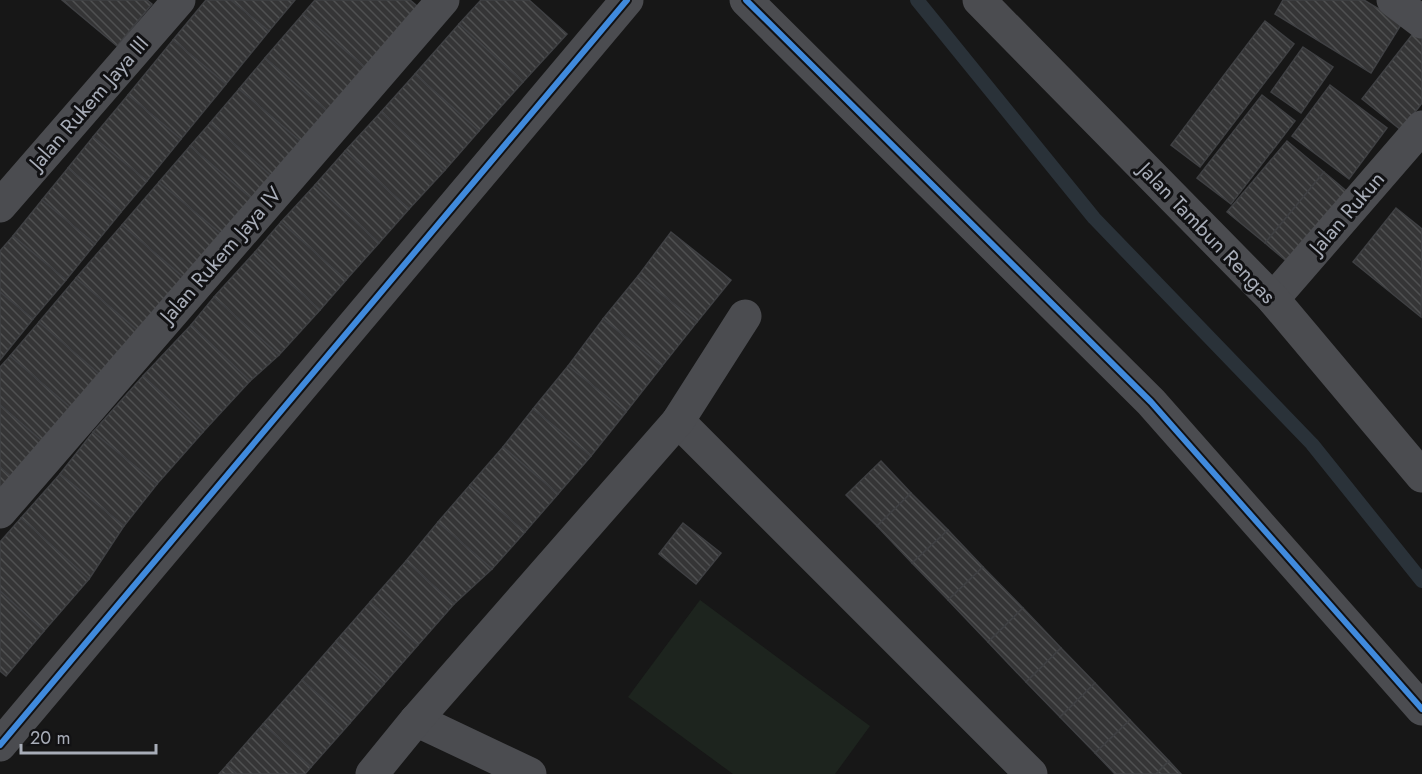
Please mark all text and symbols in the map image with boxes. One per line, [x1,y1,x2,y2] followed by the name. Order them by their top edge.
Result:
[20,29,156,179] street label: Jalan Rukem Jaya III
[1130,154,1282,310] street label: Jalan Tambun Rengas
[1300,165,1392,263] street label: Jalan Rukun
[151,180,289,332] street label: Jalan Rukem Jaya IV
[21,717,156,755] scale bar
[30,725,70,751] text: 20 m

